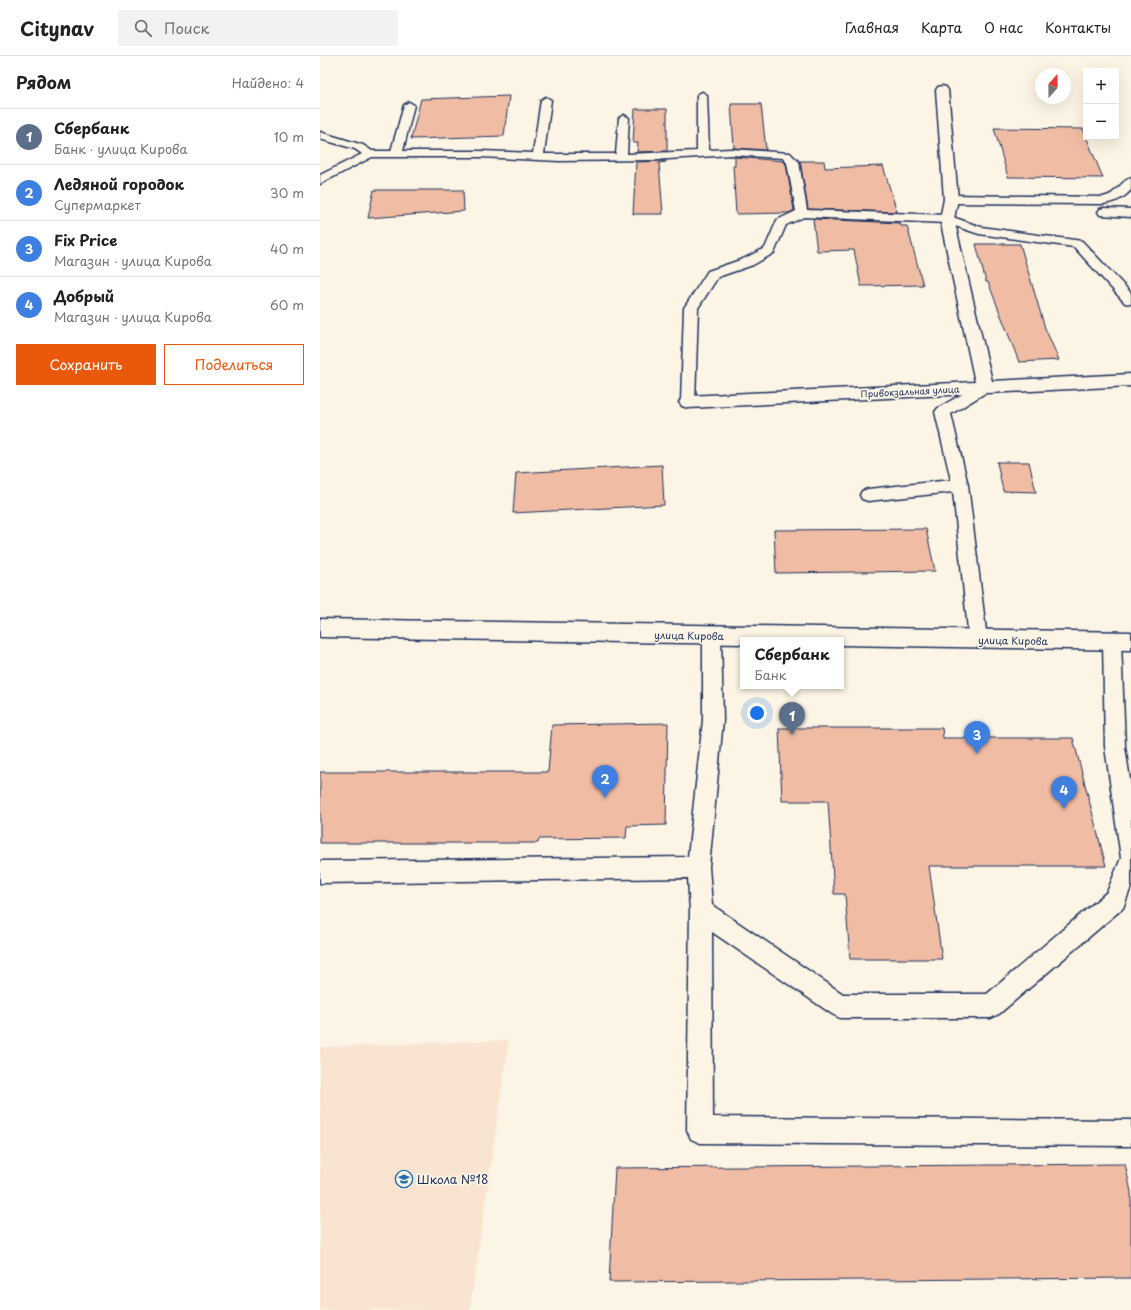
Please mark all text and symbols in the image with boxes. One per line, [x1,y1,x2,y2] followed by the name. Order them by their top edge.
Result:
[118,10,398,46] search box
[20,14,94,42] text: Citynav
[164,16,209,39] text: Поиск
[132,17,154,39] icon: search
[845,17,899,38] text: Главная
[921,17,962,38] text: Карта
[984,17,1023,38] text: О нас
[1045,17,1111,38] text: Контакты
[1035,68,1071,104] north arrow
[1083,68,1119,140] map controls
[1083,68,1119,104] button: +
[16,69,71,95] text: Рядом
[232,73,304,92] text: Найдено: 4
[1083,104,1119,140] button: −
[54,116,129,139] text: Сбербанк
[26,127,32,146] text: 1
[274,127,304,146] text: 10 m
[54,139,188,158] text: Банк · улица Кирова
[54,172,184,195] text: Ледяной городок
[24,183,34,202] text: 2
[270,183,304,202] text: 30 m
[54,195,141,214] text: Супермаркет
[54,228,117,251] text: Fix Price
[25,239,33,258] text: 3
[270,239,304,258] text: 40 m
[54,251,212,270] text: Магазин · улица Кирова
[54,284,114,307] text: Добрый
[25,295,33,314] text: 4
[270,295,304,314] text: 60 m
[54,307,212,326] text: Магазин · улица Кирова
[16,344,156,385] button: Сохранить
[164,344,304,385] button: Поделиться
[860,381,960,401] street label: Привокзальная улица
[654,627,725,643] street label: улица Кирова
[978,632,1049,648] street label: улица Кирова
[740,637,844,689] popup
[754,642,830,665] text: Сбербанк
[754,665,787,684] text: Банк
[779,702,805,735] pin: 1
[747,703,767,723] your location
[964,721,990,754] pin: 3
[592,765,618,798] pin: 2
[1051,776,1077,809] pin: 4
[394,1169,414,1189] school or university icon: Школа №18
[417,1170,488,1188] place label: Школа №18

